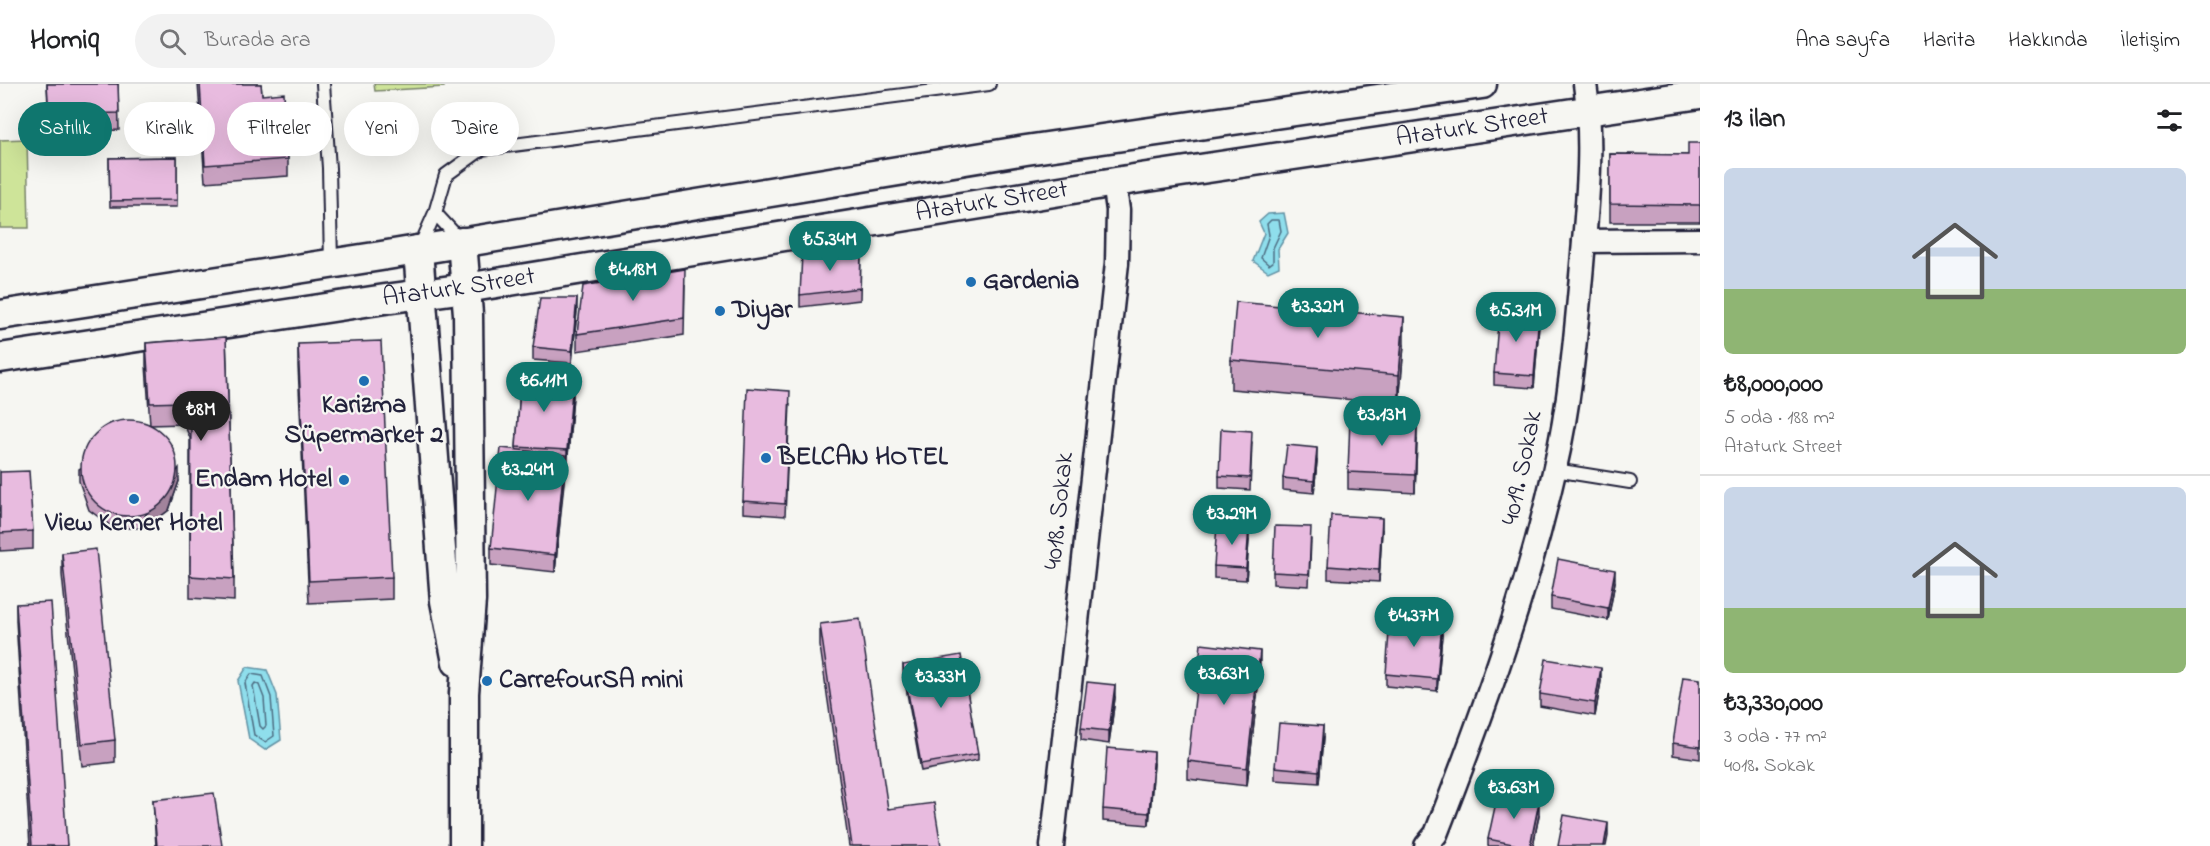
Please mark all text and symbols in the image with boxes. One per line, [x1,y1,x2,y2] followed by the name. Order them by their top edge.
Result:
[135,14,555,68] search box
[30,21,99,62] text: Homiq
[156,25,189,58] icon: search
[204,25,311,57] text: Burada ara
[1795,26,1890,56] text: Ana sayfa
[1923,26,1975,56] text: Harita
[2008,26,2088,56] text: Hakkında
[2121,26,2180,56] text: İletişim
[1393,98,1551,158] street label: Ataturk Street
[1724,101,1785,139] text: 13 ilan
[18,102,112,156] chip: Satılık
[124,102,215,156] chip: Kiralık
[227,102,332,156] chip: Filtreler
[344,102,419,156] chip: Yeni
[431,102,519,156] chip: Daire
[2153,104,2186,137] icon: filters
[913,171,1071,233] street label: Ataturk Street
[1901,207,2009,315] icon: home
[781,221,879,272] pin: ₺5.34M
[803,226,857,255] text: ₺5.34M
[584,251,682,302] pin: ₺4.18M
[609,256,657,285] text: ₺4.18M
[380,258,538,318] street label: Ataturk Street
[983,263,1079,301] place label: Gardenia
[964,275,978,289] marker: Gardenia
[1269,288,1367,339] pin: ₺3.32M
[731,292,793,330] place label: Diyar
[1467,292,1565,343] pin: ₺5.31M
[1292,293,1344,322] text: ₺3.32M
[1490,297,1542,326] text: ₺5.31M
[713,304,727,318] marker: Diyar
[495,362,593,413] pin: ₺6.11M
[1724,366,1823,404] text: ₺8,000,000
[520,367,568,396] text: ₺6.11M
[357,374,371,388] marker: Karizma Süpermarket 2
[285,387,443,455] place label: Karizma Süpermarket 2
[172,391,230,442] pin: ₺8M
[186,396,216,425] text: ₺8M
[1333,396,1431,447] pin: ₺3.13M
[1357,401,1407,430] text: ₺3.13M
[1724,404,1835,433] text: 5 oda · 188 m²
[1492,407,1554,529] street label: 4019. Sokak
[1724,433,1842,462] text: Ataturk Street
[777,439,949,477] place label: BELCAN HOTEL
[1035,450,1085,572] street label: 4018. Sokak
[479,451,577,502] pin: ₺3.24M
[759,451,773,465] marker: BELCAN HOTEL
[502,456,554,485] text: ₺3.24M
[195,461,332,499] place label: Endam Hotel
[337,473,351,487] marker: Endam Hotel
[127,492,141,506] marker: View Kemer Hotel
[1183,495,1281,546] pin: ₺3.29M
[1207,500,1257,529] text: ₺3.29M
[44,505,223,543] place label: View Kemer Hotel
[1901,526,2009,634] icon: home
[1365,597,1463,648] pin: ₺4.37M
[1389,602,1439,631] text: ₺4.37M
[1175,655,1273,706] pin: ₺3.63M
[892,658,990,709] pin: ₺3.33M
[1198,660,1250,689] text: ₺3.63M
[499,662,684,700] place label: CarrefourSA mini
[916,663,966,692] text: ₺3.33M
[480,674,494,688] marker: CarrefourSA mini
[1724,685,1823,723] text: ₺3,330,000
[1724,723,1827,752] text: 3 oda · 77 m²
[1724,752,1815,781] text: 4018. Sokak
[1465,769,1563,820] pin: ₺3.63M
[1488,774,1540,803] text: ₺3.63M

